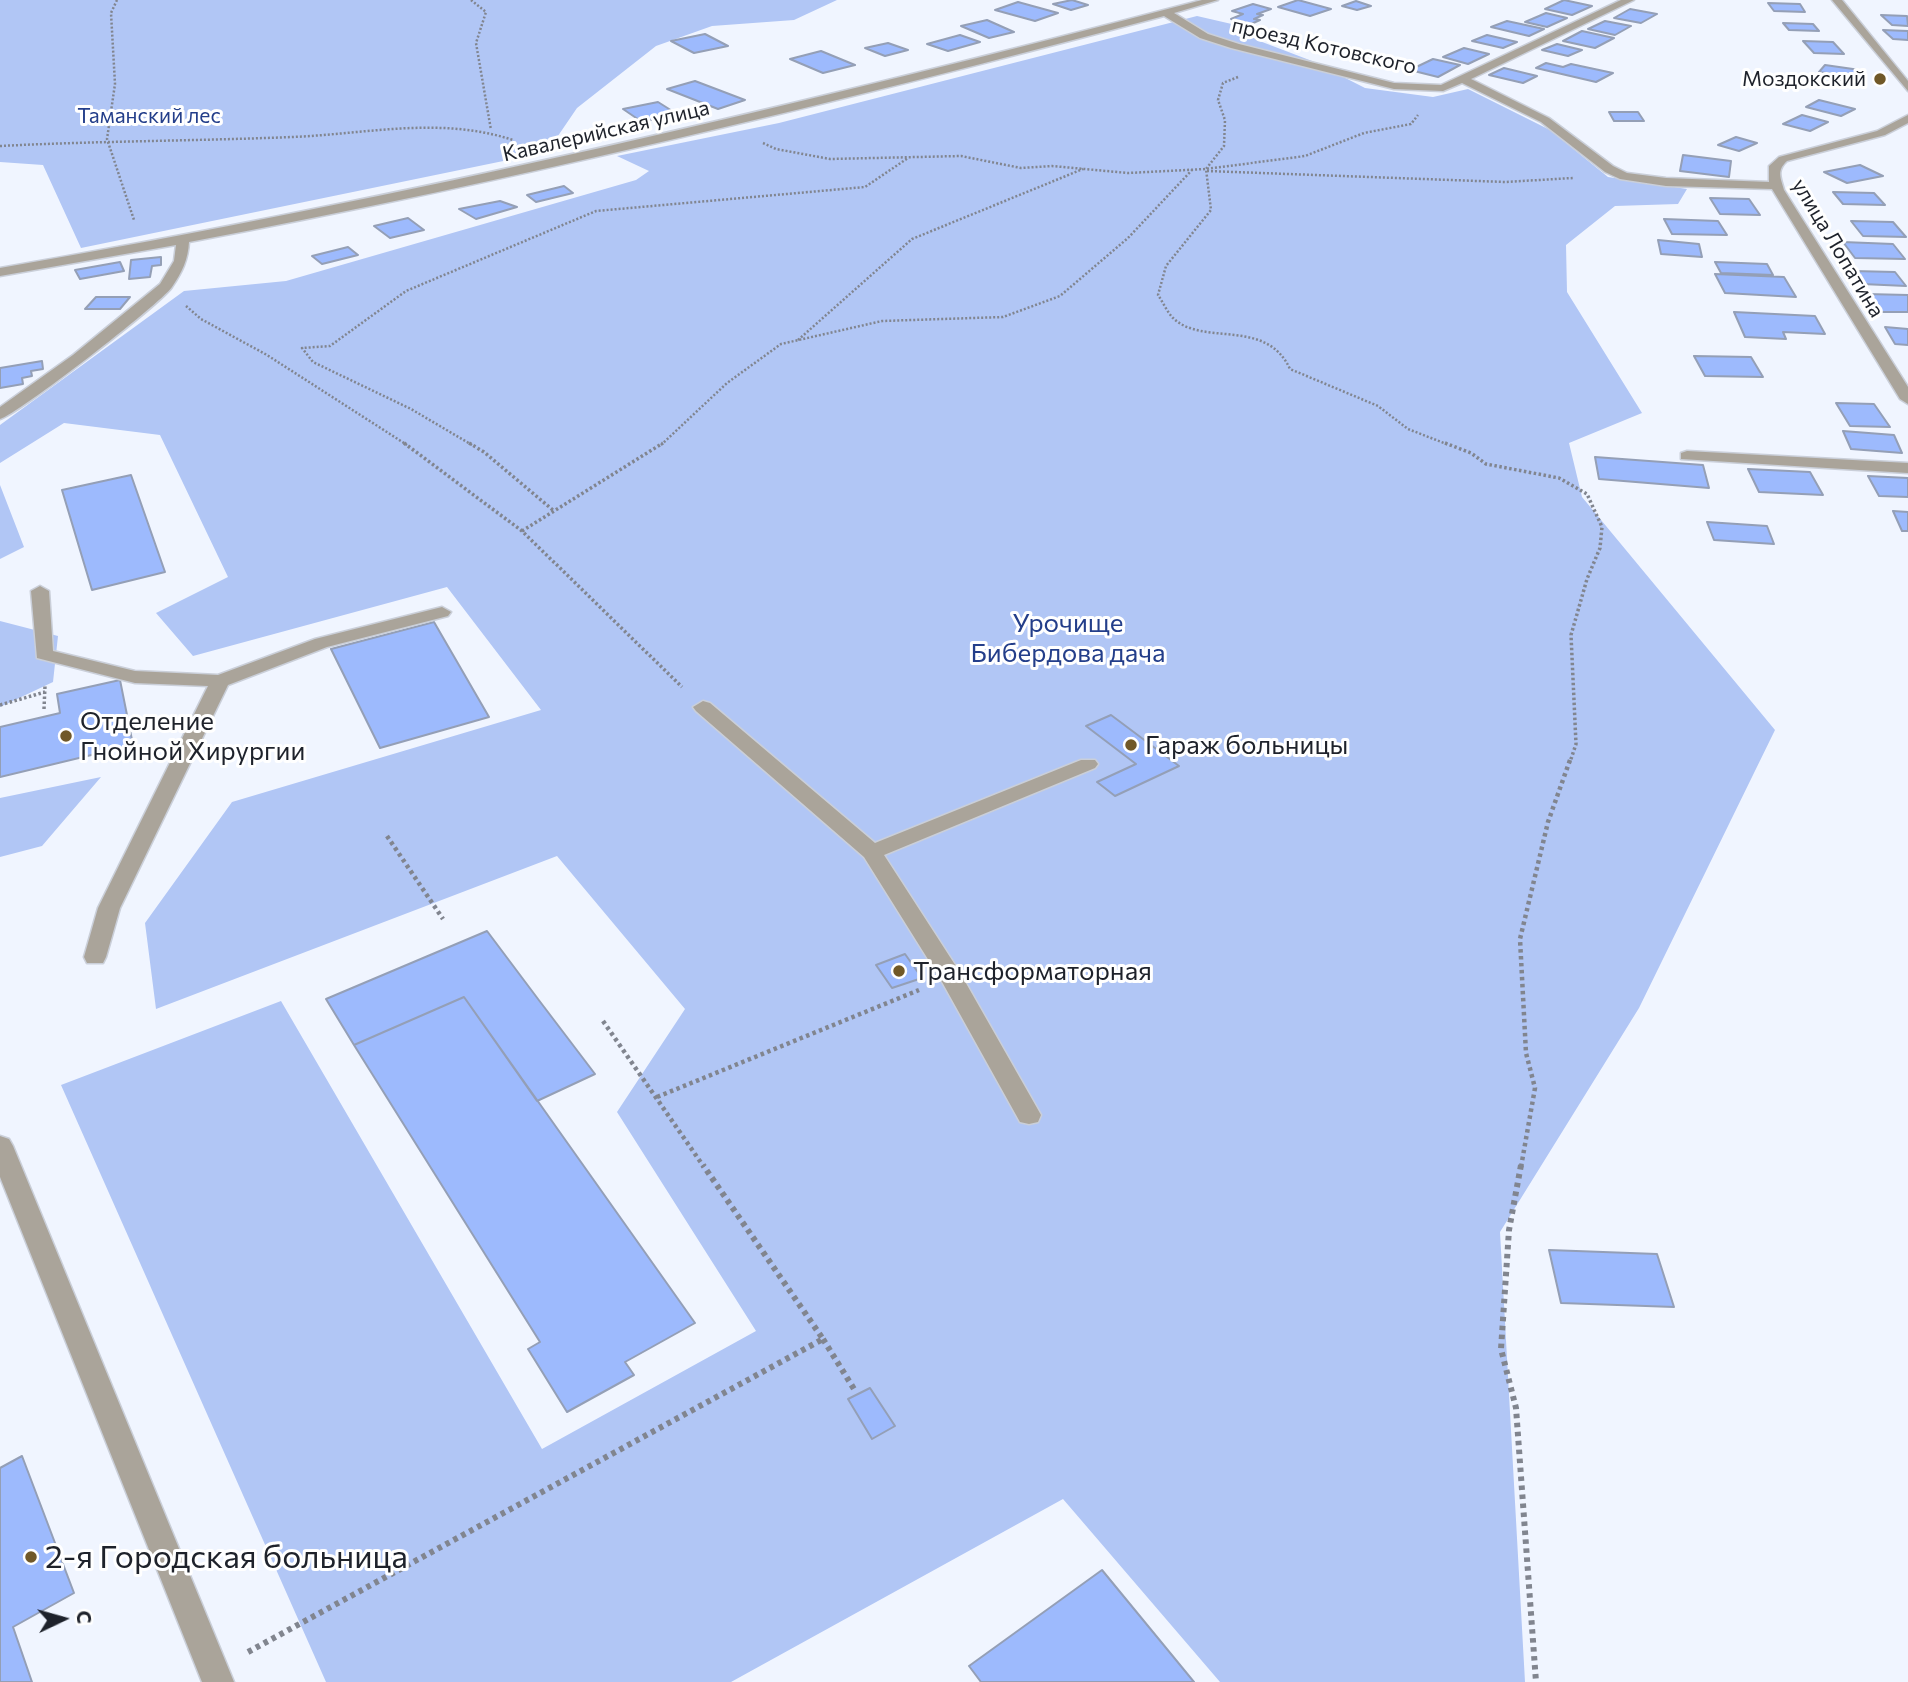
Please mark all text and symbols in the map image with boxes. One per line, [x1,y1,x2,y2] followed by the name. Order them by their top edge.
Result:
[1229,12,1419,80] street label: проезд Котовского
[1742,66,1866,92] place label: Моздокский
[1872,71,1888,87] marker: Моздокский
[500,95,712,167] street label: Кавалерийская улица
[77,103,221,129] park label: Таманский лес
[1787,174,1889,322] street label: улица Лопатина
[971,607,1165,668] park label: Урочище Бибердова дача
[80,705,305,766] place label: Отделение Гнойной Хирургии
[58,728,74,744] marker: Отделение Гнойной Хирургии
[1145,729,1348,761] place label: Гараж больницы
[1123,737,1139,753] marker: Гараж больницы
[913,955,1152,987] place label: Трансформаторная
[891,963,907,979] marker: Трансформаторная
[45,1538,408,1576] place label: 2-я Городская больница
[23,1549,39,1565] marker: 2-я Городская больница
[28,1584,98,1654] north arrow
[72,1610,96,1625] text: С

